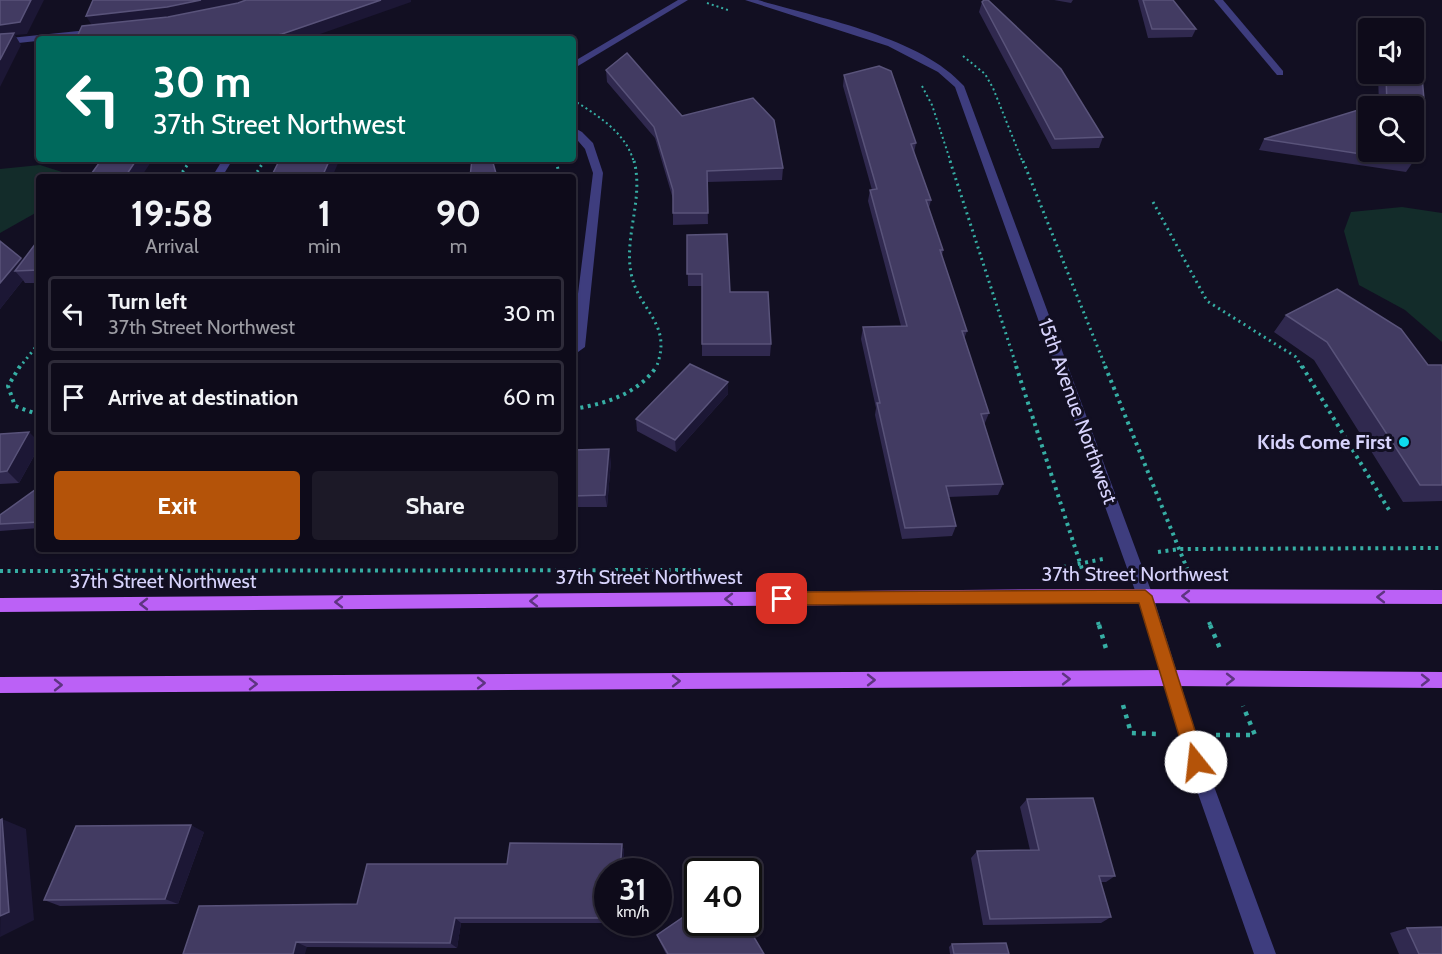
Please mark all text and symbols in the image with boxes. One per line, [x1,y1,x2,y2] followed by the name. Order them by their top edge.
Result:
[1358,18,1424,162] map controls
[1358,18,1424,84] button: sound
[153,56,251,108] text: 30 m
[54,60,132,138] icon: left
[1358,96,1424,162] button: search
[153,108,406,141] text: 37th Street Northwest
[131,191,213,235] text: 19:58
[318,191,331,235] text: 1
[436,191,481,235] text: 90
[145,234,199,258] text: Arrival
[308,234,341,258] text: min
[450,234,467,258] text: m
[108,288,187,315] text: Turn left
[57,297,90,330] icon: left
[503,300,555,327] text: 30 m
[108,315,295,339] text: 37th Street Northwest
[1033,315,1123,507] street label: 15th Avenue Northwest
[57,381,90,414] icon: arrive
[108,384,298,411] text: Arrive at destination
[503,384,555,411] text: 60 m
[1257,430,1392,454] place label: Kids Come First
[1397,435,1411,449] marker: Kids Come First
[54,471,300,540] button: Exit
[312,471,558,540] button: Share
[1041,562,1229,586] street label: 37th Street Northwest
[555,565,743,589] street label: 37th Street Northwest
[69,569,257,593] street label: 37th Street Northwest
[756,573,807,624] pin
[765,582,798,615] icon: arrive
[1182,590,1191,602] one-way arrow
[1377,590,1386,603] one-way arrow
[725,593,734,605] one-way arrow
[530,595,539,607] one-way arrow
[335,596,344,608] one-way arrow
[140,598,149,610] one-way arrow
[1061,673,1070,685] one-way arrow
[1225,673,1234,685] one-way arrow
[866,674,875,686] one-way arrow
[1420,674,1429,686] one-way arrow
[671,675,680,687] one-way arrow
[476,677,485,689] one-way arrow
[249,678,258,690] one-way arrow
[54,679,63,691] one-way arrow
[1164,730,1228,794] position arrow
[684,858,762,936] speed limit sign: 40
[619,871,647,908] text: 31
[617,903,649,921] text: km/h

